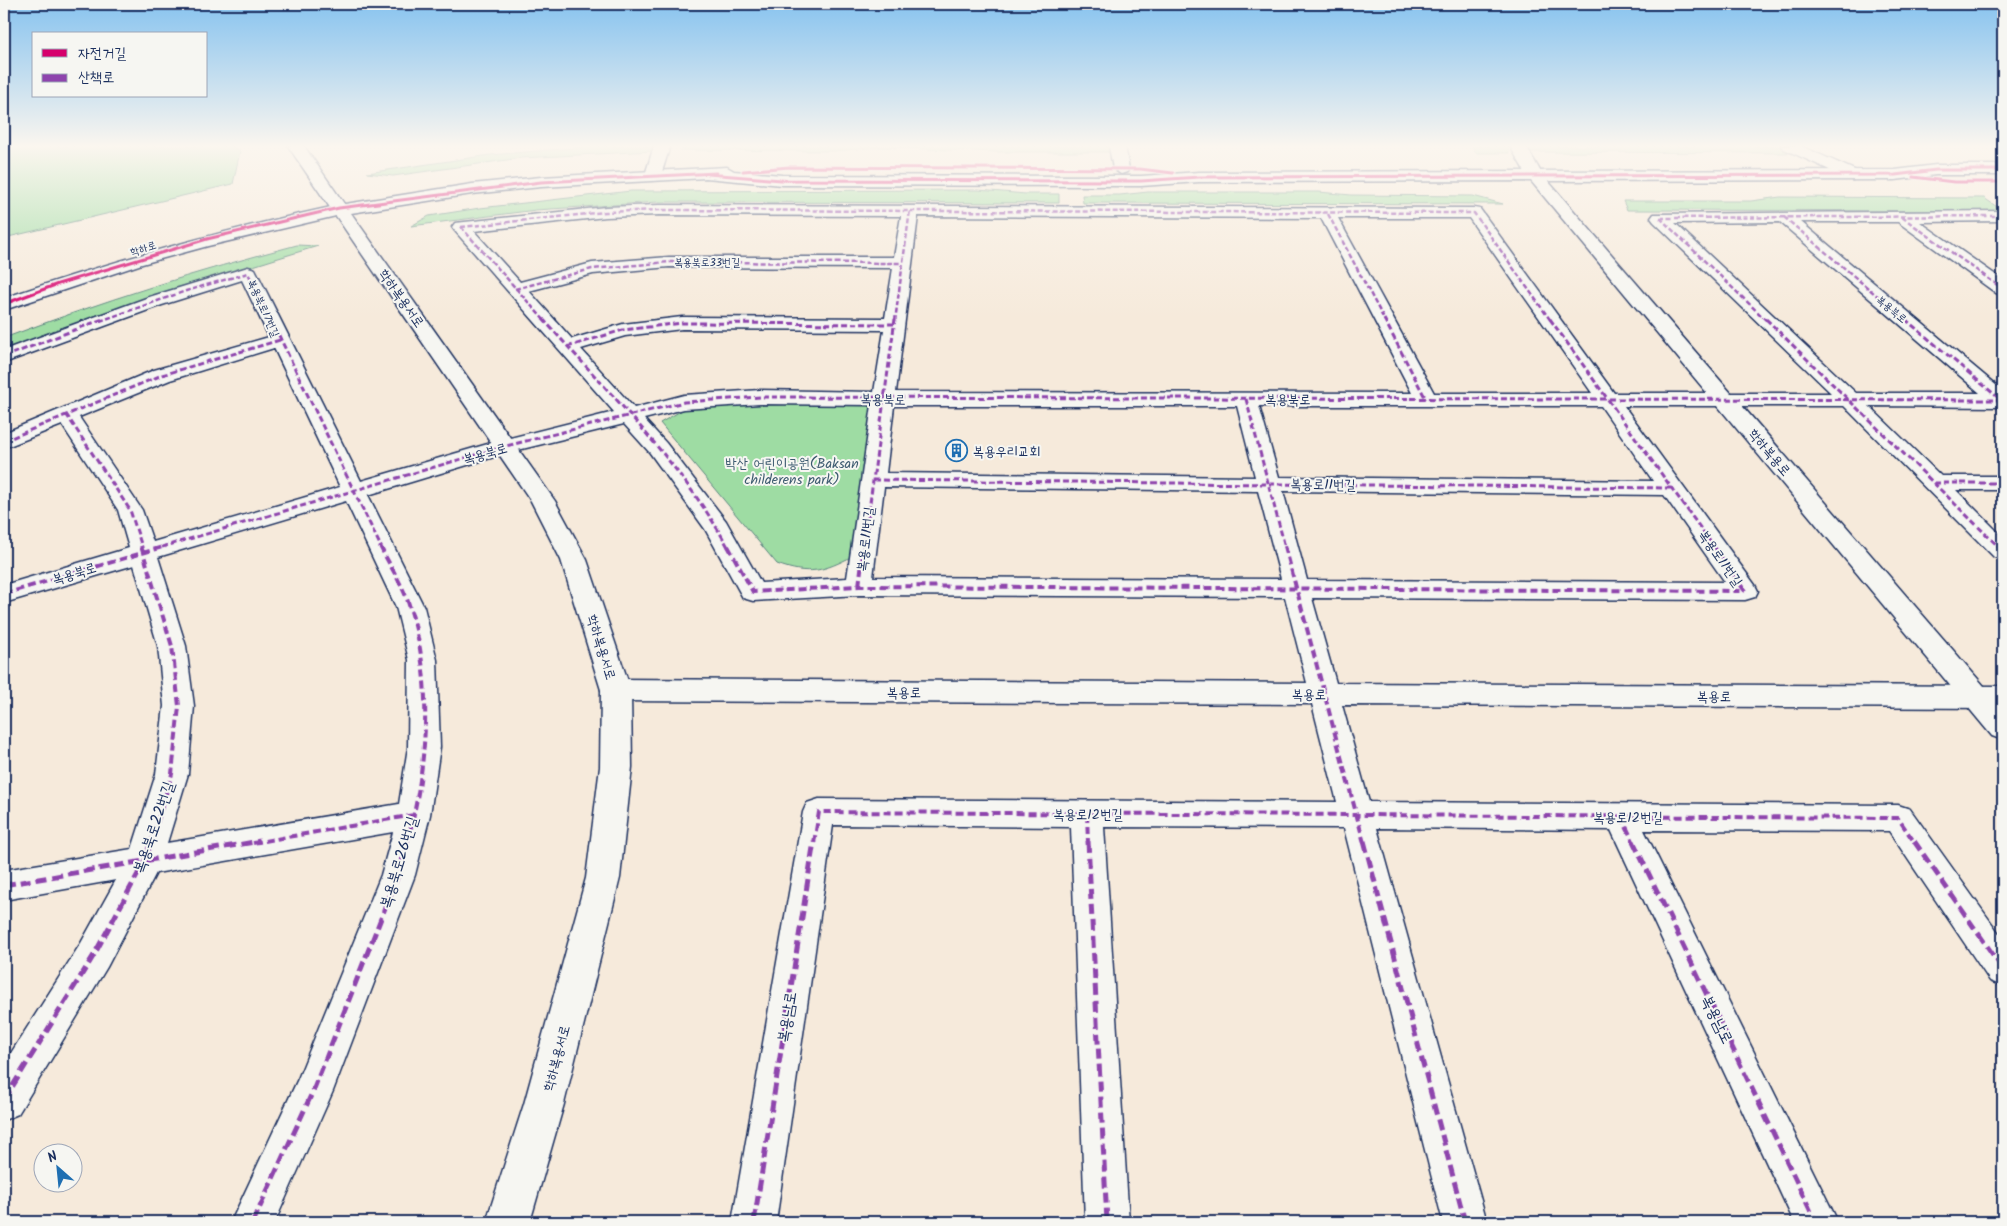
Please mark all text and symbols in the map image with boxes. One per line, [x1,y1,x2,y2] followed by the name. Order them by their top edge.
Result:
[32,32,208,98] legend
[78,42,126,66] text: 자전거길
[78,66,114,90] text: 산책로
[128,236,159,261] street label: 학하로
[674,254,740,272] street label: 복용북로33번길
[373,265,430,333] street label: 학하복용서로
[242,277,284,340] street label: 복용북로17번길
[1872,291,1911,328] street label: 복용북로
[860,389,906,411] street label: 복용북로
[1265,389,1311,411] street label: 복용북로
[1743,424,1796,481] street label: 학하복용로
[461,437,510,471] street label: 복용북로
[945,439,969,463] building icon: 복용우리교회
[973,441,1041,463] place label: 복용우리교회
[725,453,859,491] park label: 박산 어린이공원(Baksan childerens park)
[1290,473,1356,497] street label: 복용로11번길
[851,505,881,573] street label: 복용로11번길
[1692,526,1748,592] street label: 복용로11번길
[50,557,99,591] street label: 복용북로
[581,612,621,683] street label: 학하복용서로
[887,682,921,704] street label: 복용로
[1292,684,1326,706] street label: 복용로
[1697,686,1731,708] street label: 복용로
[127,778,182,877] street label: 복용북로22번길
[1054,804,1123,826] street label: 복용로12번길
[1594,807,1663,829] street label: 복용로12번길
[374,813,425,912] street label: 복용북로26번길
[771,990,804,1045] street label: 복용남로
[1694,991,1739,1048] street label: 복용남로
[538,1023,576,1094] street label: 학하복용서로
[32,1144,82,1194] north arrow
[44,1145,62,1169] text: N

